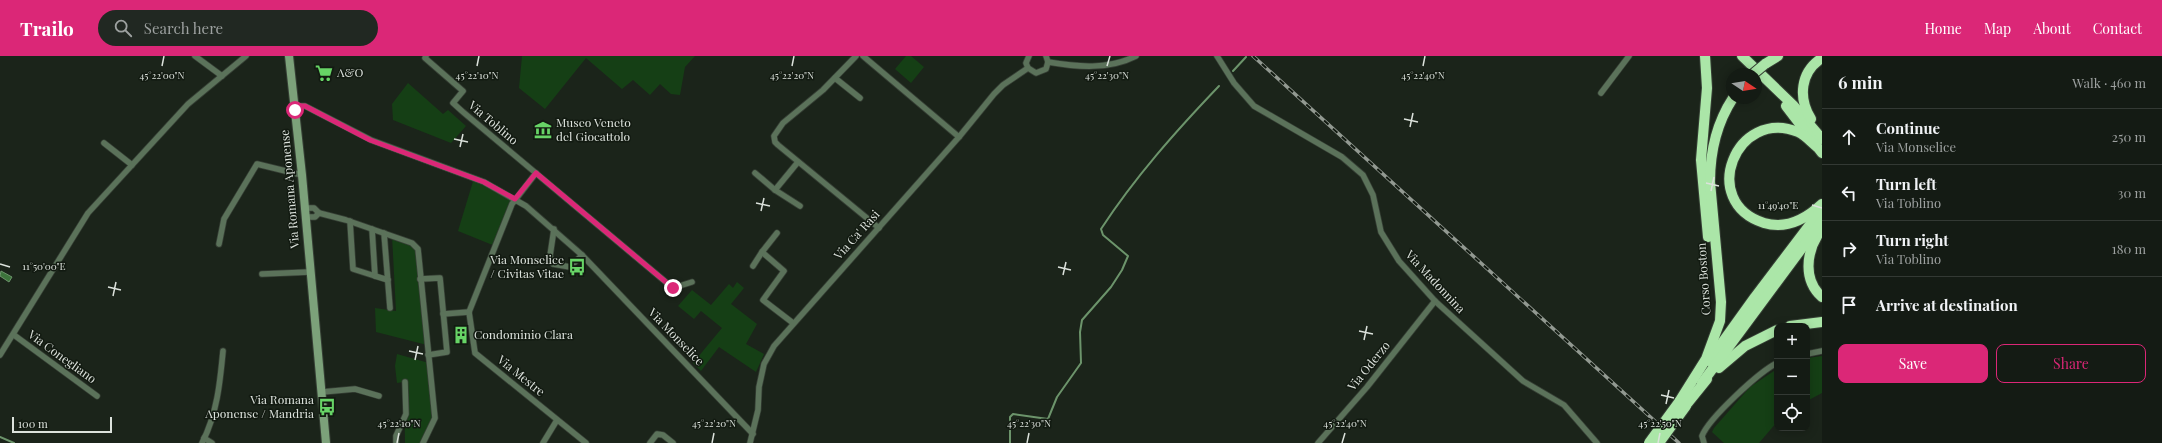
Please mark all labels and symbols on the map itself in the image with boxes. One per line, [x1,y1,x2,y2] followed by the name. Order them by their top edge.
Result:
[314,63,334,83] supermarket icon: A&O
[336,64,364,80] place label: A&O
[139,68,185,82] text: 45°22'00"N
[455,68,499,82] text: 45°22'10"N
[770,68,814,82] text: 45°22'20"N
[1085,68,1129,82] text: 45°22'30"N
[1401,68,1445,82] text: 45°22'40"N
[1726,68,1762,104] north arrow
[465,96,522,148] street label: Via Toblino
[286,101,304,119] route start
[556,114,631,144] place label: Museo Veneto del Giocattolo
[533,120,553,140] museum icon: Museo Veneto del Giocattolo
[276,129,302,250] street label: Via Romana Aponense
[1758,198,1798,212] text: 11°49'40"E
[829,206,883,263] street label: Via Ca' Rasi
[1692,242,1714,316] street label: Corso Boston
[1402,246,1469,316] street label: Via Madonnina
[489,251,564,281] place label: Via Monselice / Civitas Vitae
[567,257,587,277] bus stop icon: Via Monselice / Civitas Vitae
[22,259,66,273] text: 11°50'00"E
[664,279,682,297] route end
[645,303,708,368] street label: Via Monselice
[24,325,100,387] street label: Via Conegliano
[451,325,471,345] building icon: Condominio Clara
[474,326,573,342] place label: Condominio Clara
[1343,337,1393,394] street label: Via Oderzo
[494,351,549,399] street label: Via Mestre
[204,391,314,421] place label: Via Romana Aponense / Mandria
[317,397,337,417] bus stop icon: Via Romana Aponense / Mandria
[12,415,112,434] scale bar
[377,416,421,430] text: 45°22'10"N
[692,416,736,430] text: 45°22'20"N
[1007,416,1051,430] text: 45°22'30"N
[1323,416,1367,430] text: 45°22'40"N
[1638,416,1682,430] text: 45°22'50"N

